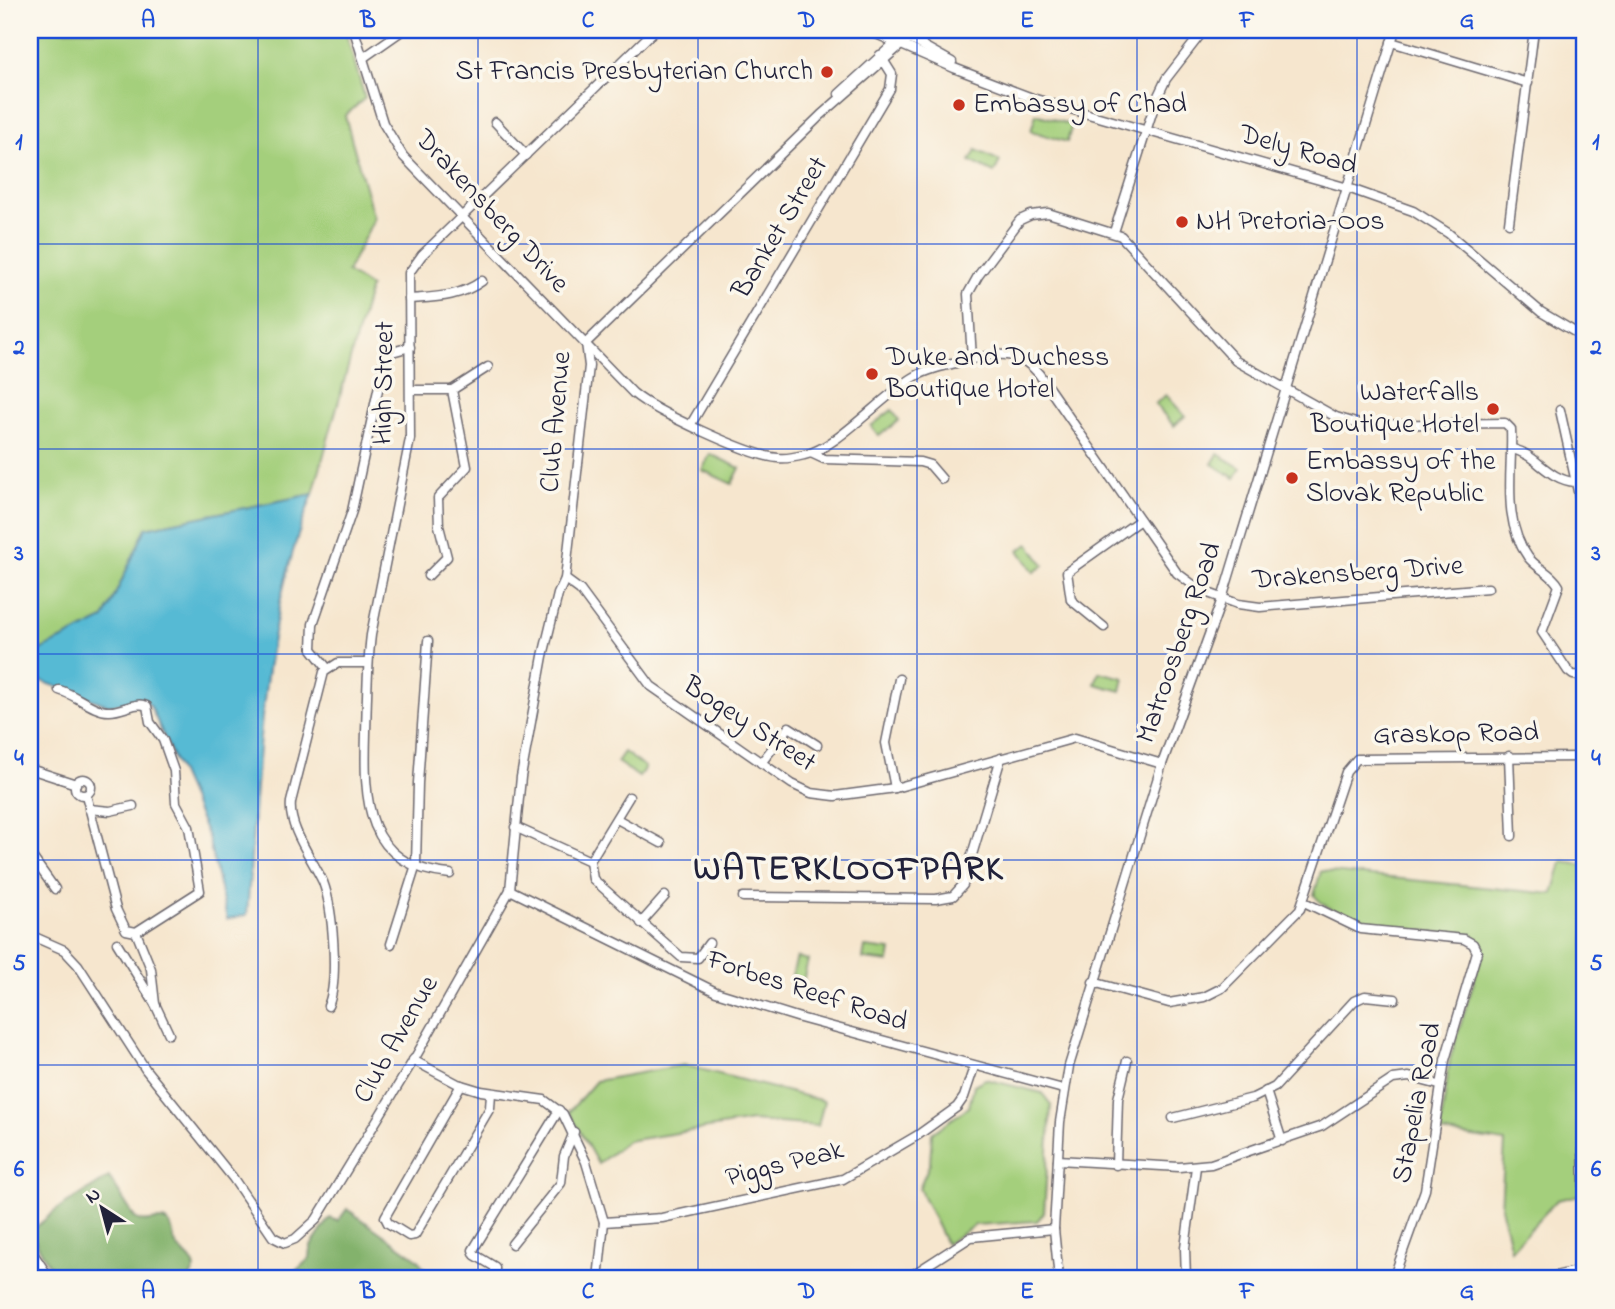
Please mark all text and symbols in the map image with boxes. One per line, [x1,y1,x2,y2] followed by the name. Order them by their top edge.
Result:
[141,5,155,38] text: A
[359,5,376,38] text: B
[582,5,595,38] text: C
[798,5,815,38] text: D
[1020,5,1034,38] text: E
[1239,5,1255,38] text: F
[1460,5,1474,38] text: G
[455,52,813,93] place label: St Francis Presbyterian Church
[819,64,835,80] marker: St Francis Presbyterian Church
[973,85,1187,126] place label: Embassy of Chad
[951,97,967,113] marker: Embassy of Chad
[1233,114,1362,187] street label: Dely Road
[403,120,578,304] street label: Drakensberg Drive
[15,127,23,160] text: 1
[1592,127,1600,160] text: 1
[722,149,840,308] street label: Banket Street
[1196,202,1384,243] place label: NH Pretoria-Oos
[1174,214,1190,230] marker: NH Pretoria-Oos
[363,321,407,445] street label: High Street
[12,332,25,365] text: 2
[1589,332,1602,365] text: 2
[885,338,1109,411] place label: Duke and Duchess Boutique Hotel
[530,349,584,494] street label: Club Avenue
[864,366,880,382] marker: Duke and Duchess Boutique Hotel
[1310,373,1479,446] place label: Waterfalls Boutique Hotel
[1485,401,1501,417] marker: Waterfalls Boutique Hotel
[1306,442,1496,515] place label: Embassy of the Slovak Republic
[1284,470,1300,486] marker: Embassy of the Slovak Republic
[1126,537,1234,749] street label: Matroosberg Road
[13,538,24,571] text: 3
[1590,538,1601,571] text: 3
[1250,546,1465,602] street label: Drakensberg Drive
[673,666,824,784] street label: Bogey Street
[1373,713,1539,757] street label: Graskop Road
[14,743,24,776] text: 4
[1591,743,1601,776] text: 4
[693,845,1005,896] district label: WATERKLOOFPARK
[700,940,913,1044] street label: Forbes Reef Road
[12,948,26,981] text: 5
[1589,948,1603,981] text: 5
[344,968,450,1112] street label: Club Avenue
[1382,1019,1454,1187] street label: Stapelia Road
[722,1130,849,1199] street label: Piggs Peak
[14,1154,25,1187] text: 6
[1591,1154,1602,1187] text: 6
[66,1172,136,1242] north arrow
[80,1181,107,1211] text: N
[141,1276,155,1309] text: A
[359,1276,376,1309] text: B
[582,1276,595,1309] text: C
[798,1276,815,1309] text: D
[1020,1276,1034,1309] text: E
[1239,1276,1255,1309] text: F
[1460,1276,1474,1309] text: G

